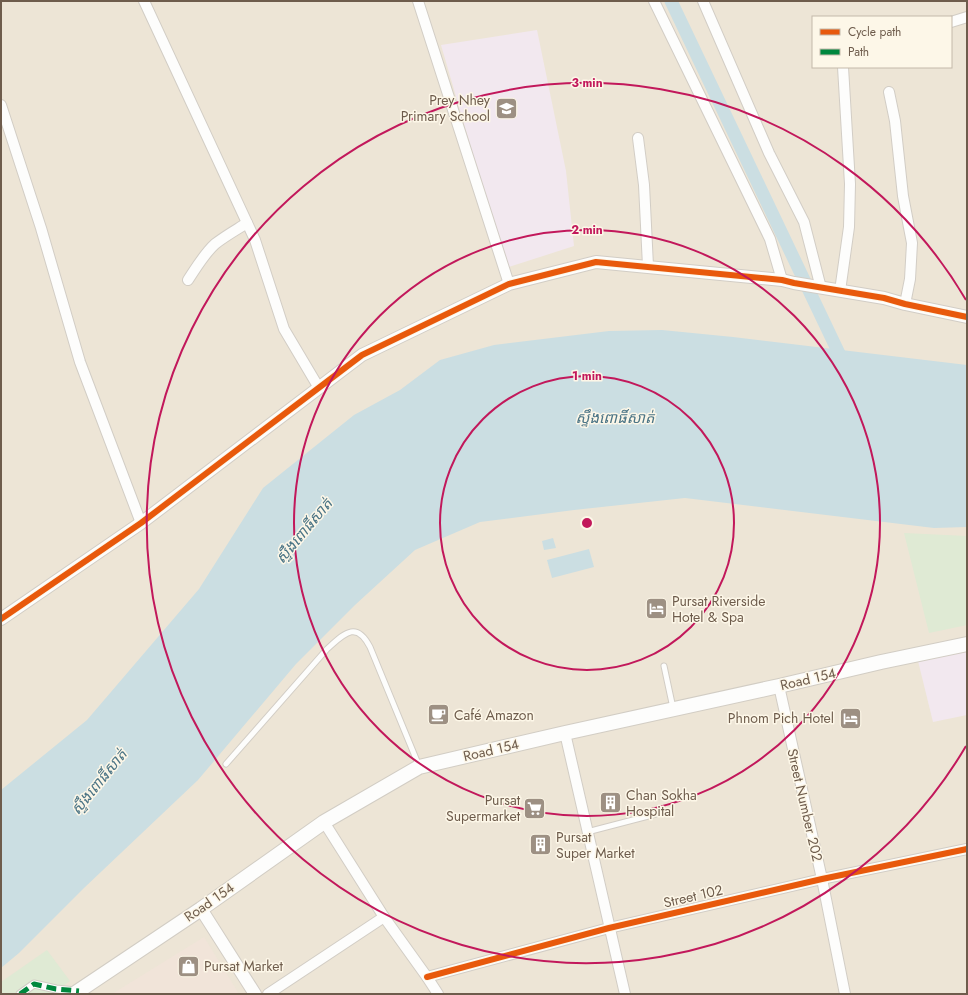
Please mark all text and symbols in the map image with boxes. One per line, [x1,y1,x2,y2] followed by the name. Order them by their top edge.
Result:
[812,16,952,68] legend
[848,23,901,41] text: Cycle path
[848,43,869,61] text: Path
[571,74,603,92] text: 3 min
[401,90,491,126] place label: Prey Nhey Primary School
[493,95,519,121] school or university icon: Prey Nhey Primary School
[571,221,603,239] text: 2 min
[572,367,602,385] text: 1 min
[576,407,656,429] water label: ស្ទឹងពោធិ៍សាត់
[270,493,339,568] water label: ស្ទឹងពោធិ៍សាត់
[580,516,594,530] centre of rings
[672,591,765,627] place label: Pursat Riverside Hotel & Spa
[643,596,669,622] hotel icon: Pursat Riverside Hotel & Spa
[778,663,838,695] street label: Road 154
[426,702,452,728] cafe icon: Café Amazon
[454,705,534,725] place label: Café Amazon
[837,705,863,731] hotel icon: Phnom Pich Hotel
[728,708,834,728] place label: Phnom Pich Hotel
[461,734,521,766] street label: Road 154
[66,743,133,820] water label: ស្ទឹងពោធិ៍សាត់
[782,747,828,863] street label: Street Number 202
[626,785,697,821] place label: Chan Sokha Hospital
[446,790,521,826] place label: Pursat Supermarket
[597,790,623,816] building icon: Chan Sokha Hospital
[522,795,548,821] supermarket icon: Pursat Supermarket
[556,827,635,863] place label: Pursat Super Market
[528,832,554,858] building icon: Pursat Super Market
[180,878,238,926] street label: Road 154
[661,879,725,913] street label: Street 102
[176,953,202,979] shop icon: Pursat Market
[204,956,284,976] place label: Pursat Market

